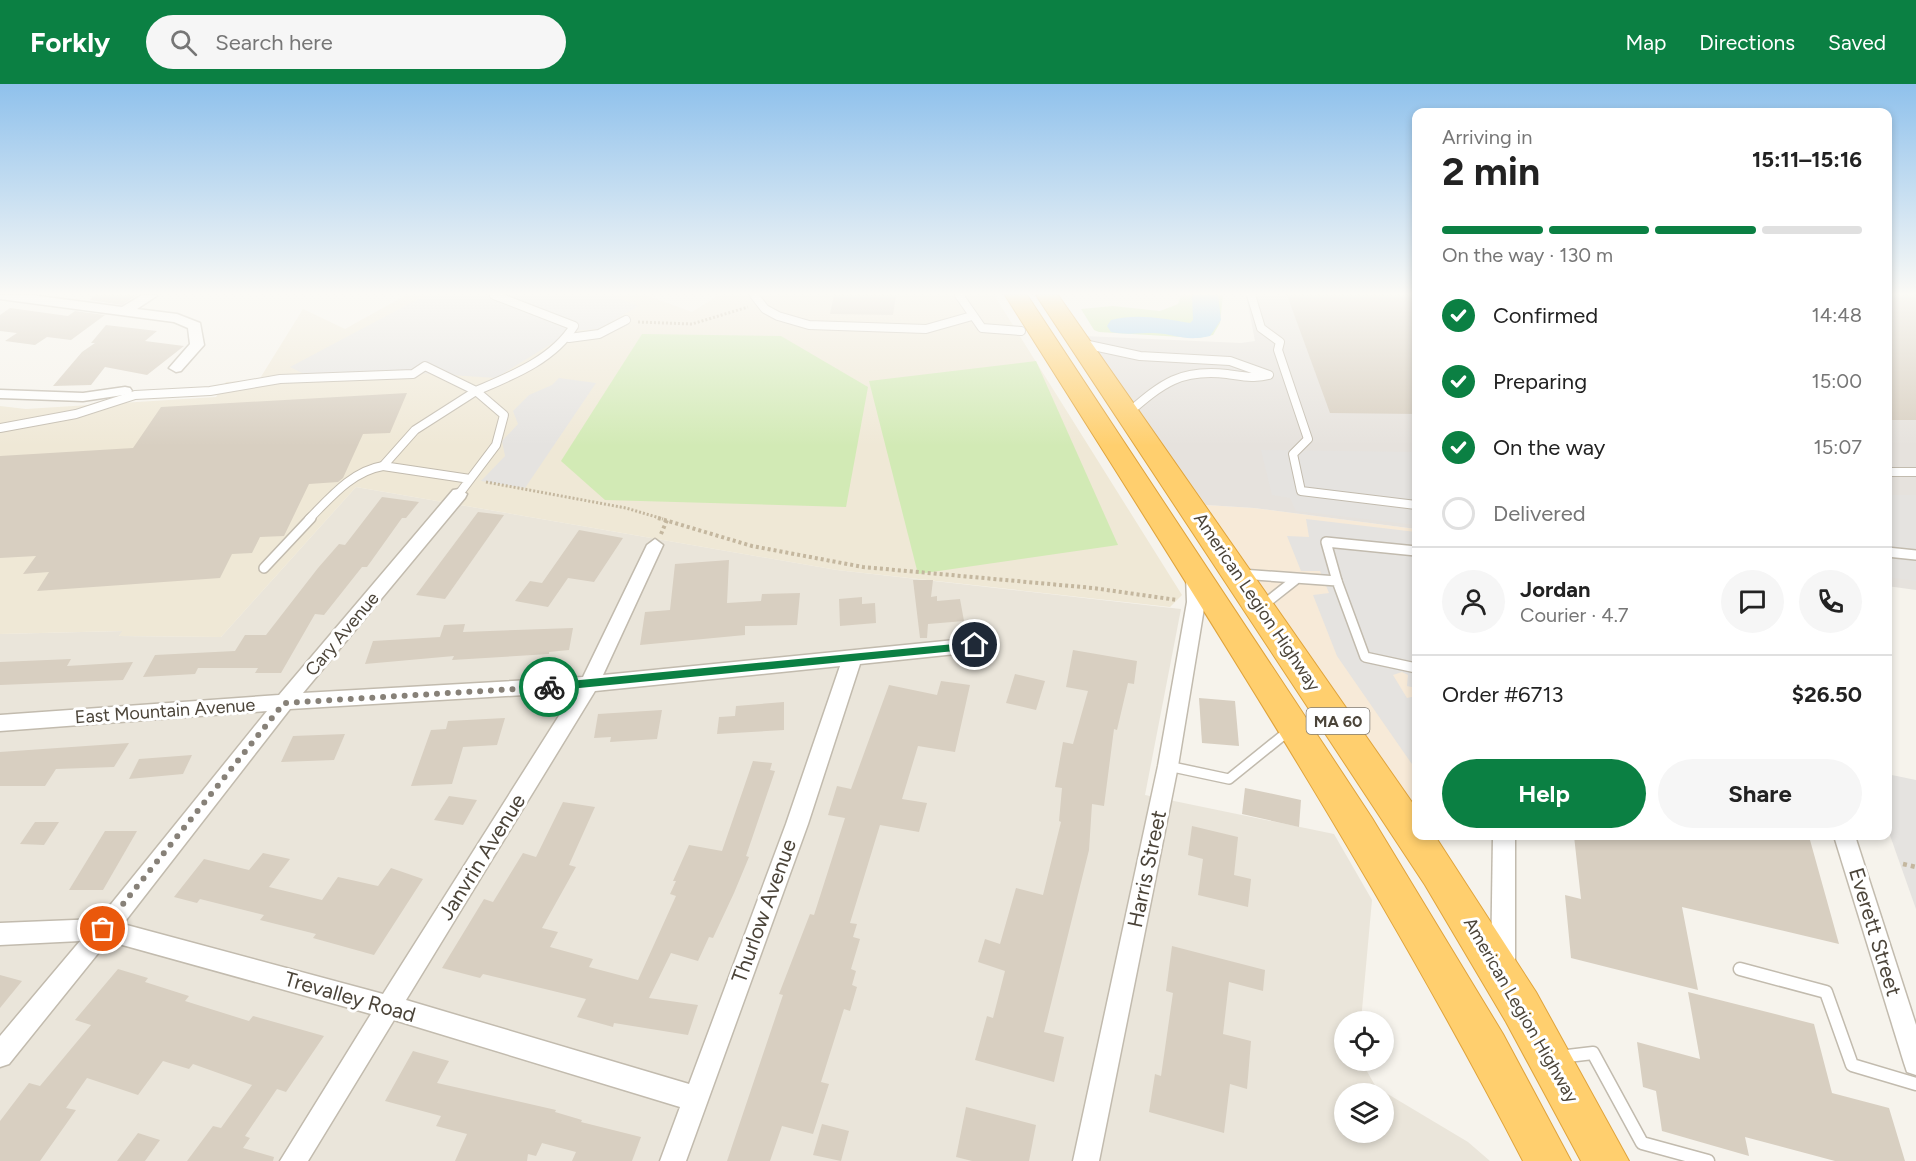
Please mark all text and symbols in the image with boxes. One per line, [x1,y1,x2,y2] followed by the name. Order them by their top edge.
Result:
[146,15,566,69] search box
[30,25,110,59] text: Forkly
[167,26,200,59] icon: search
[215,29,333,56] text: Search here
[1625,30,1666,55] text: Map
[1699,30,1795,55] text: Directions
[1828,30,1886,55] text: Saved
[1442,125,1532,149] text: Arriving in
[1752,146,1862,173] text: 15:11–15:16
[1442,148,1540,195] text: 2 min
[1442,243,1613,267] text: On the way · 130 m
[1442,299,1475,332] icon: check
[1493,302,1598,329] text: Confirmed
[1812,303,1862,327] text: 14:48
[1442,365,1475,398] icon: check
[1493,368,1587,395] text: Preparing
[1812,369,1862,393] text: 15:00
[1442,431,1475,464] icon: check
[1493,434,1605,461] text: On the way
[1814,435,1862,459] text: 15:07
[1493,500,1586,527] text: Delivered
[1189,509,1325,696] street label: American Legion Highway
[1442,570,1505,633] button: person
[1721,570,1784,633] button: chat
[1799,570,1862,633] button: phone
[1520,576,1591,603] text: Jordan
[300,587,384,681] street label: Cary Avenue
[1520,603,1629,627] text: Courier · 4.7
[949,619,1000,670] pin
[958,628,991,661] icon: home
[519,657,579,717] courier
[533,671,566,704] icon: bike
[1442,681,1563,708] text: Order #6713
[1792,681,1862,708] text: $26.50
[74,694,256,728] street label: East Mountain Avenue
[1306,708,1370,734] road number: MA 60
[1442,759,1646,828] button: Help
[1658,759,1862,828] button: Share
[433,789,530,924] street label: Janvrin Avenue
[1122,808,1171,930] street label: Harris Street
[726,835,801,986] street label: Thurlow Avenue
[1844,865,1907,999] street label: Everett Street
[77,903,128,954] pin
[86,912,119,945] icon: bag
[1459,913,1583,1107] street label: American Legion Highway
[282,966,419,1027] street label: Trevalley Road
[1334,1011,1394,1143] map controls
[1334,1011,1394,1071] button: locate
[1334,1083,1394,1143] button: layers

